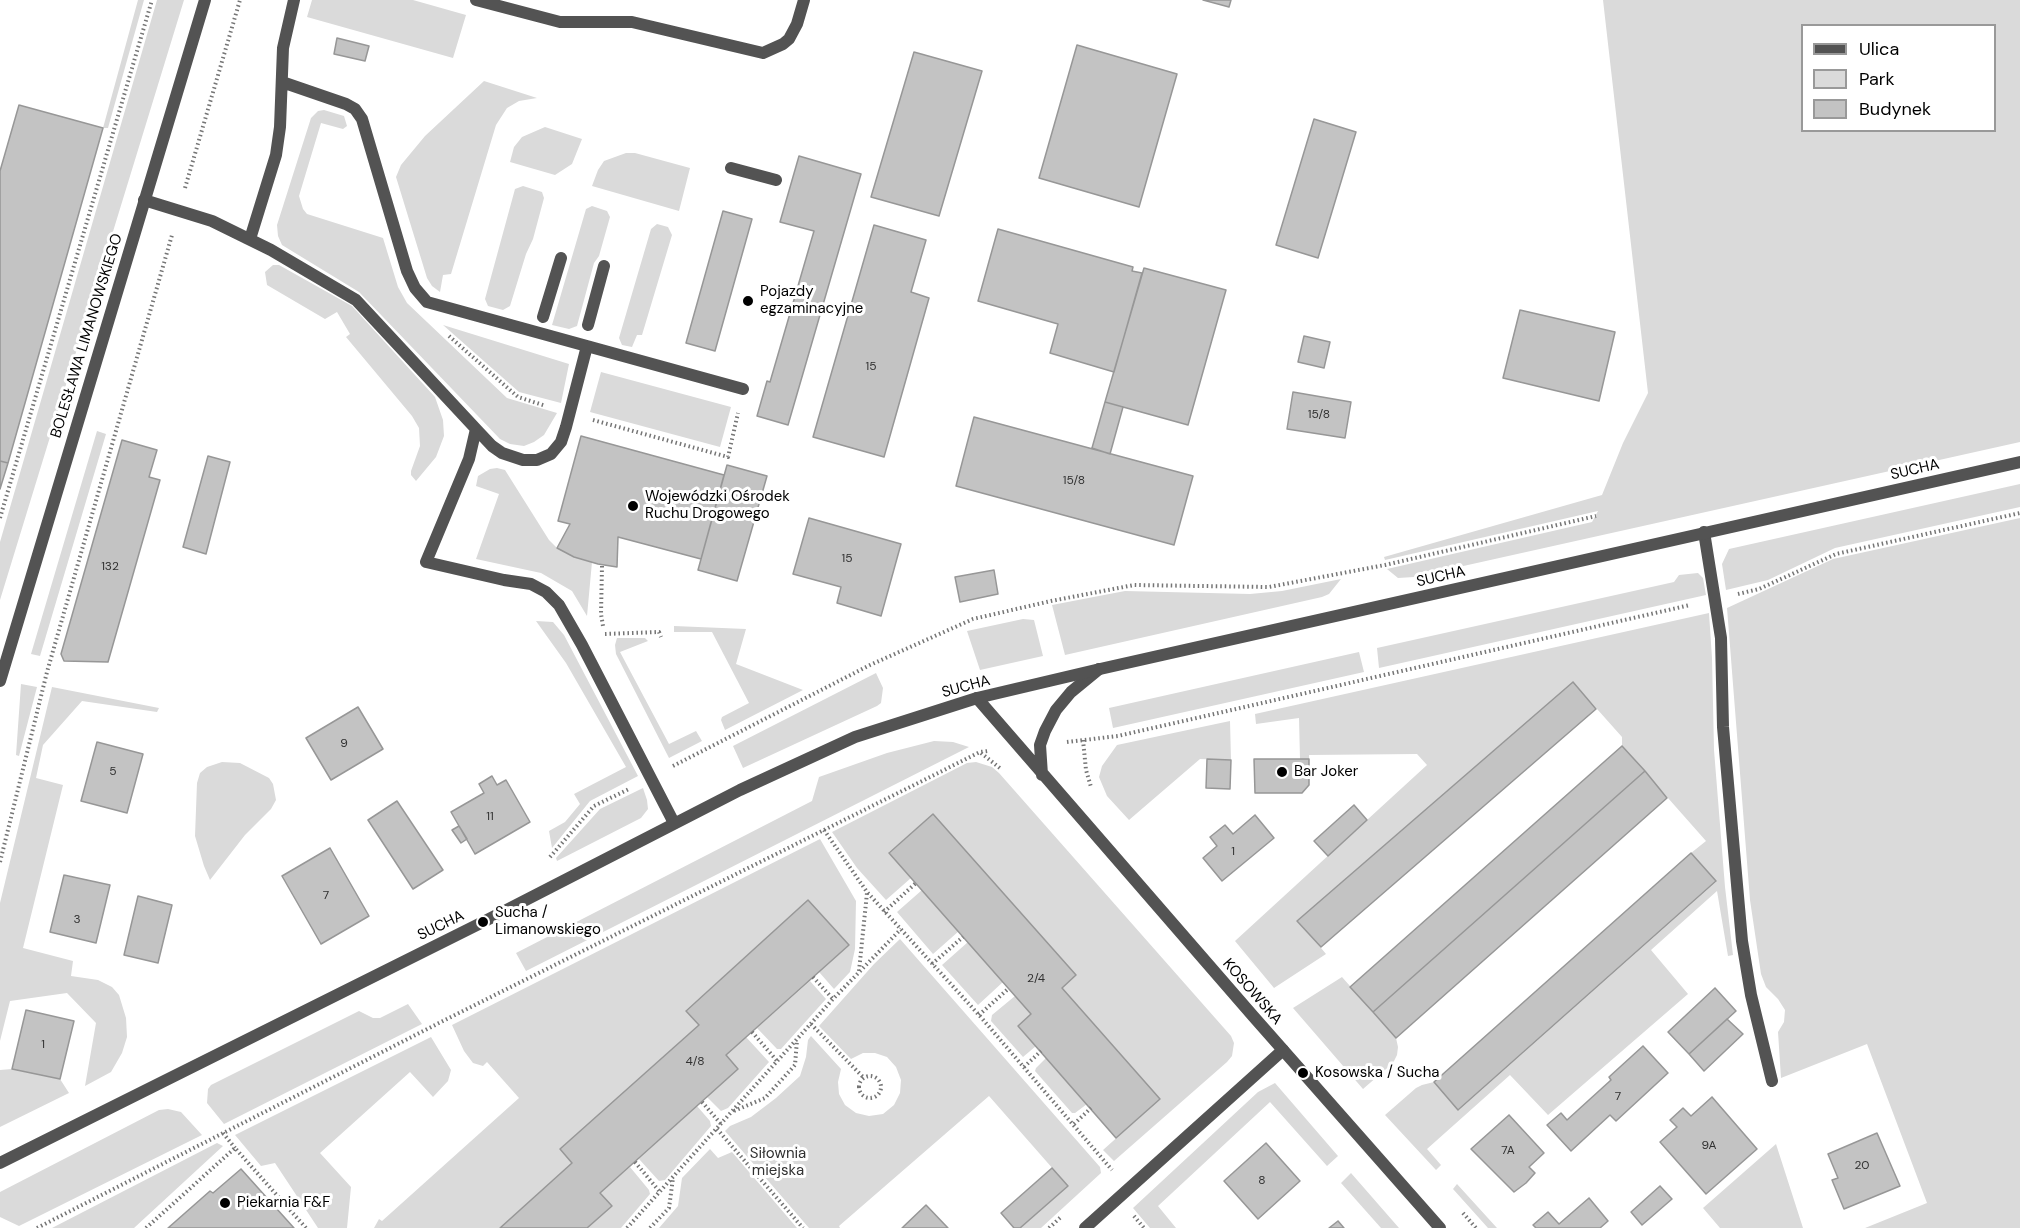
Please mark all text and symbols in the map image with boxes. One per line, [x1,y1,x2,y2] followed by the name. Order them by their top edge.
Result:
[1801,24,1996,132] legend
[1859,37,1899,61] text: Ulica
[1859,67,1895,91] text: Park
[1859,97,1931,121] text: Budynek
[47,232,127,440] street label: BOLESŁAWA LIMANOWSKIEGO
[760,283,863,318] place label: Pojazdy egzaminacyjne
[741,294,755,308] marker: Pojazdy egzaminacyjne
[865,360,877,374] house number: 15
[1308,408,1330,422] house number: 15/8
[1889,456,1941,484] street label: SUCHA
[1063,474,1085,488] house number: 15/8
[645,488,790,523] place label: Wojewódzki Ośrodek Ruchu Drogowego
[626,499,640,513] marker: Wojewódzki Ośrodek Ruchu Drogowego
[841,552,853,566] house number: 15
[101,560,119,574] house number: 132
[1415,563,1467,591] street label: SUCHA
[940,672,992,702] street label: SUCHA
[340,737,348,751] house number: 9
[1294,763,1358,781] place label: Bar Joker
[109,765,117,779] house number: 5
[1275,765,1289,779] marker: Bar Joker
[486,810,494,824] house number: 11
[1231,845,1235,859] house number: 1
[323,889,329,903] house number: 7
[495,904,601,939] place label: Sucha / Limanowskiego
[415,907,467,945] street label: SUCHA
[73,913,81,927] house number: 3
[476,915,490,929] marker: Sucha / Limanowskiego
[1219,955,1285,1029] street label: KOSOWSKA
[1027,972,1045,986] house number: 2/4
[41,1038,45,1052] house number: 1
[686,1055,704,1069] house number: 4/8
[1315,1064,1439,1082] place label: Kosowska / Sucha
[1296,1066,1310,1080] marker: Kosowska / Sucha
[1615,1090,1621,1104] house number: 7
[1702,1139,1716,1153] house number: 9A
[1501,1144,1515,1158] house number: 7A
[750,1145,806,1180] park label: Siłownia miejska
[1855,1159,1869,1173] house number: 20
[1258,1174,1266,1188] house number: 8
[237,1194,330,1212] place label: Piekarnia F&F
[218,1196,232,1210] marker: Piekarnia F&F

